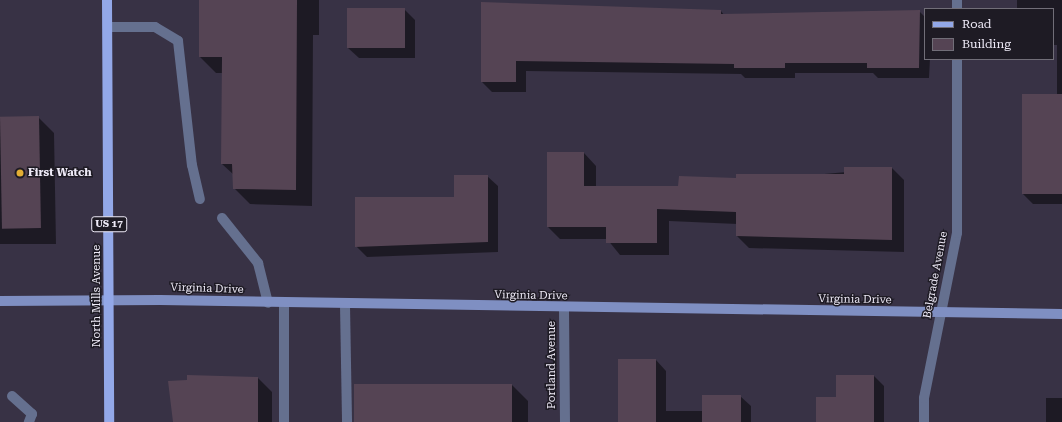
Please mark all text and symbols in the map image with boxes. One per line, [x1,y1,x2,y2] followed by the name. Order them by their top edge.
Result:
[924,8,1054,60] legend
[962,17,991,31] text: Road
[962,37,1011,51] text: Building
[28,166,92,180] place label: First Watch
[15,168,25,178] marker: First Watch
[91,216,127,232] road number: US 17
[921,230,951,320] street label: Belgrade Avenue
[90,245,104,347] street label: North Mills Avenue
[170,281,244,297] street label: Virginia Drive
[494,289,568,303] street label: Virginia Drive
[818,293,892,307] street label: Virginia Drive
[545,321,559,409] street label: Portland Avenue

